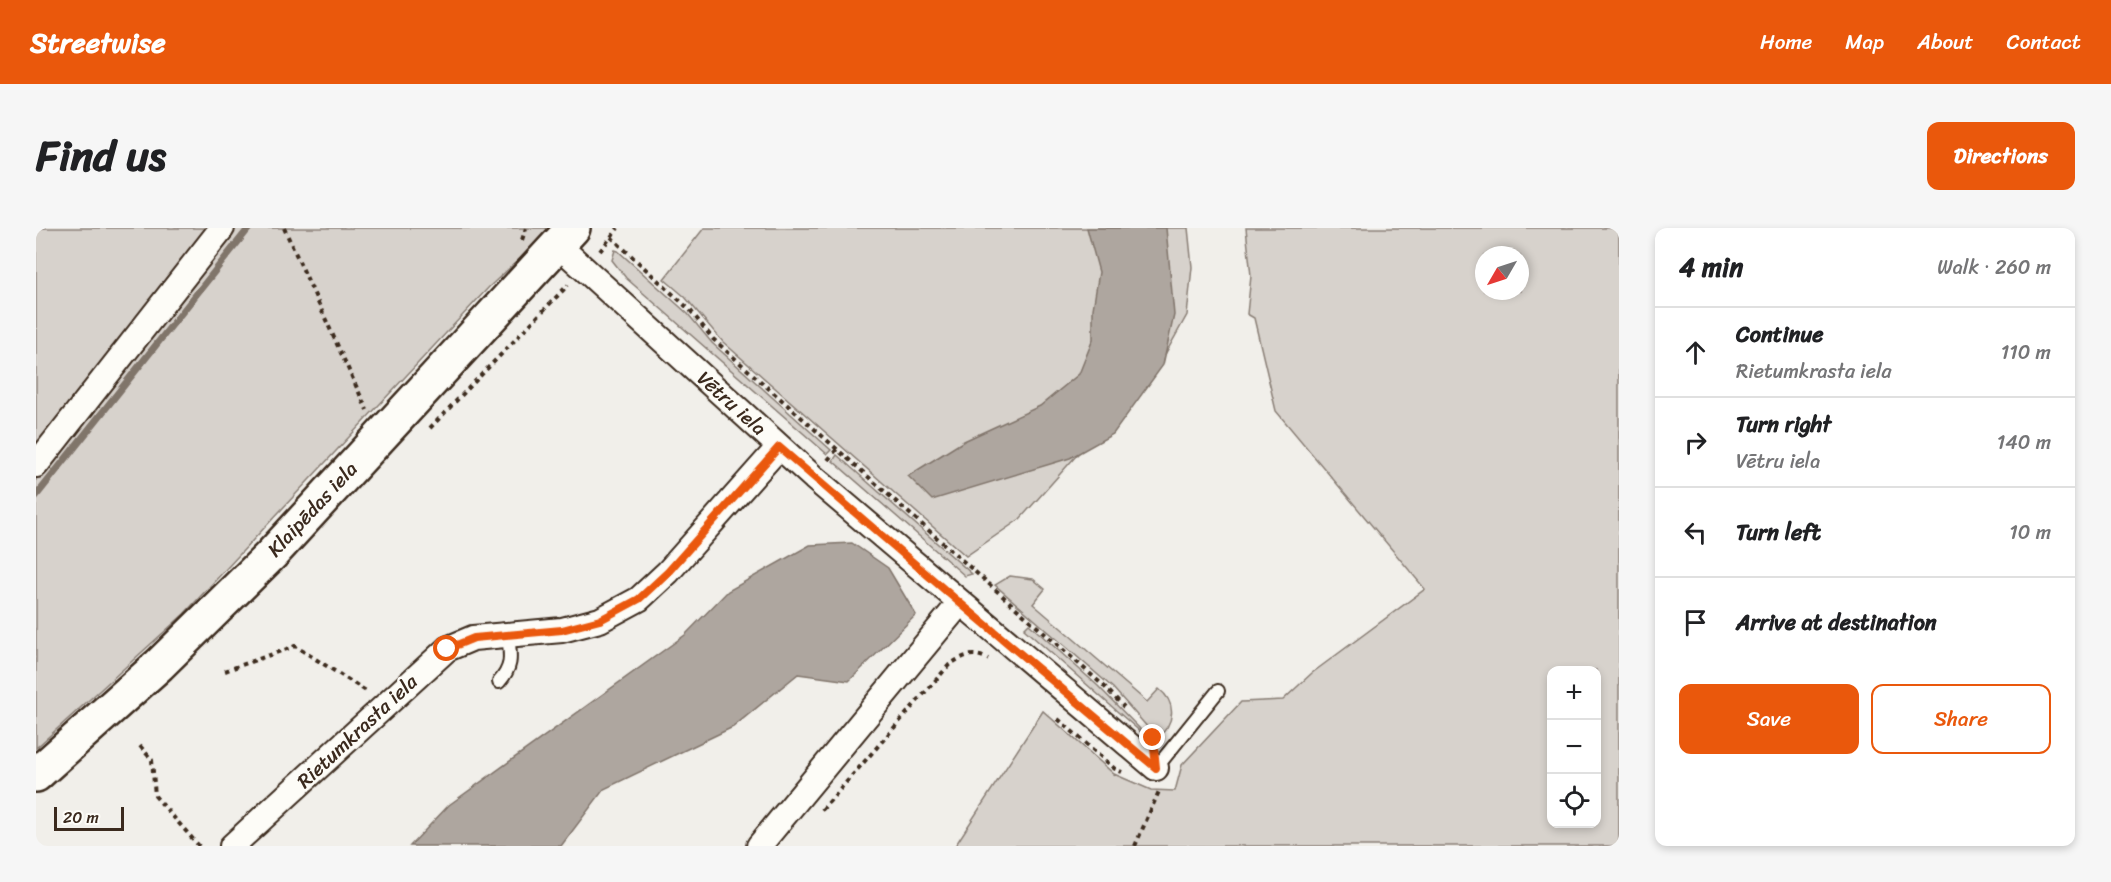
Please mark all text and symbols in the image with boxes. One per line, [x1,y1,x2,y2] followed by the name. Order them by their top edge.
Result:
[30,18,166,67] text: Streetwise
[1760,23,1812,61] text: Home
[1845,23,1884,61] text: Map
[1917,23,1974,61] text: About
[2007,23,2081,61] text: Contact
[36,119,166,193] text: Find us
[1927,122,2075,190] button: Directions
[1679,244,1743,290] text: 4 min
[1475,246,1529,300] north arrow
[1937,250,2051,285] text: Walk · 260 m
[1736,315,1824,354] text: Continue
[2001,335,2051,370] text: 110 m
[1679,336,1712,369] icon: ahead
[1736,354,1892,389] text: Rietumkrasta iela
[689,362,775,445] street label: Vētru iela
[1736,405,1831,444] text: Turn right
[1997,425,2051,460] text: 140 m
[1679,426,1712,459] icon: right
[1736,444,1820,479] text: Vētru iela
[258,453,366,565] street label: Klaipēdas iela
[1736,513,1821,552] text: Turn left
[2009,515,2051,550] text: 10 m
[1679,516,1712,549] icon: left
[1736,603,1937,642] text: Arrive at destination
[1679,606,1712,639] icon: arrive
[433,635,459,661] route start
[288,665,427,797] street label: Rietumkrasta iela
[1547,666,1601,828] map controls
[1547,666,1601,720] button: +
[1679,684,1859,754] button: Save
[1871,684,2051,754] button: Share
[1547,720,1601,774] button: −
[1139,724,1165,750] route end
[1547,774,1601,828] button: locate
[63,803,99,832] text: 20 m
[54,804,124,832] scale bar

